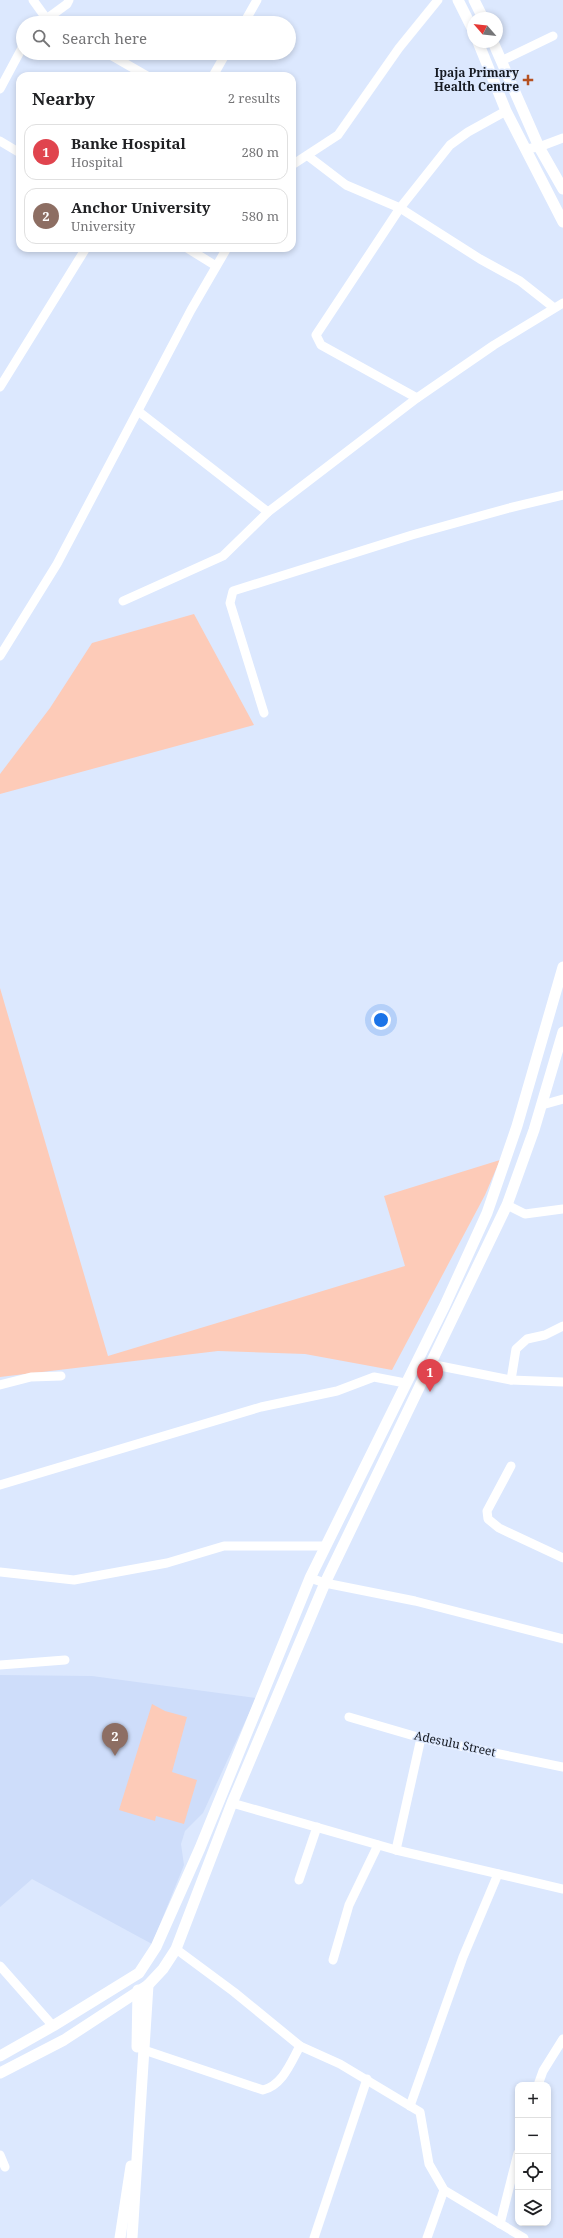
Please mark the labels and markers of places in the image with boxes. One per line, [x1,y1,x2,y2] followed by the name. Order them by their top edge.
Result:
[434,64,519,95] place label: Ipaja Primary Health Centre
[522,74,534,86] marker: Ipaja Primary Health Centre
[417,1359,443,1392] pin: 1
[102,1723,128,1756] pin: 2

